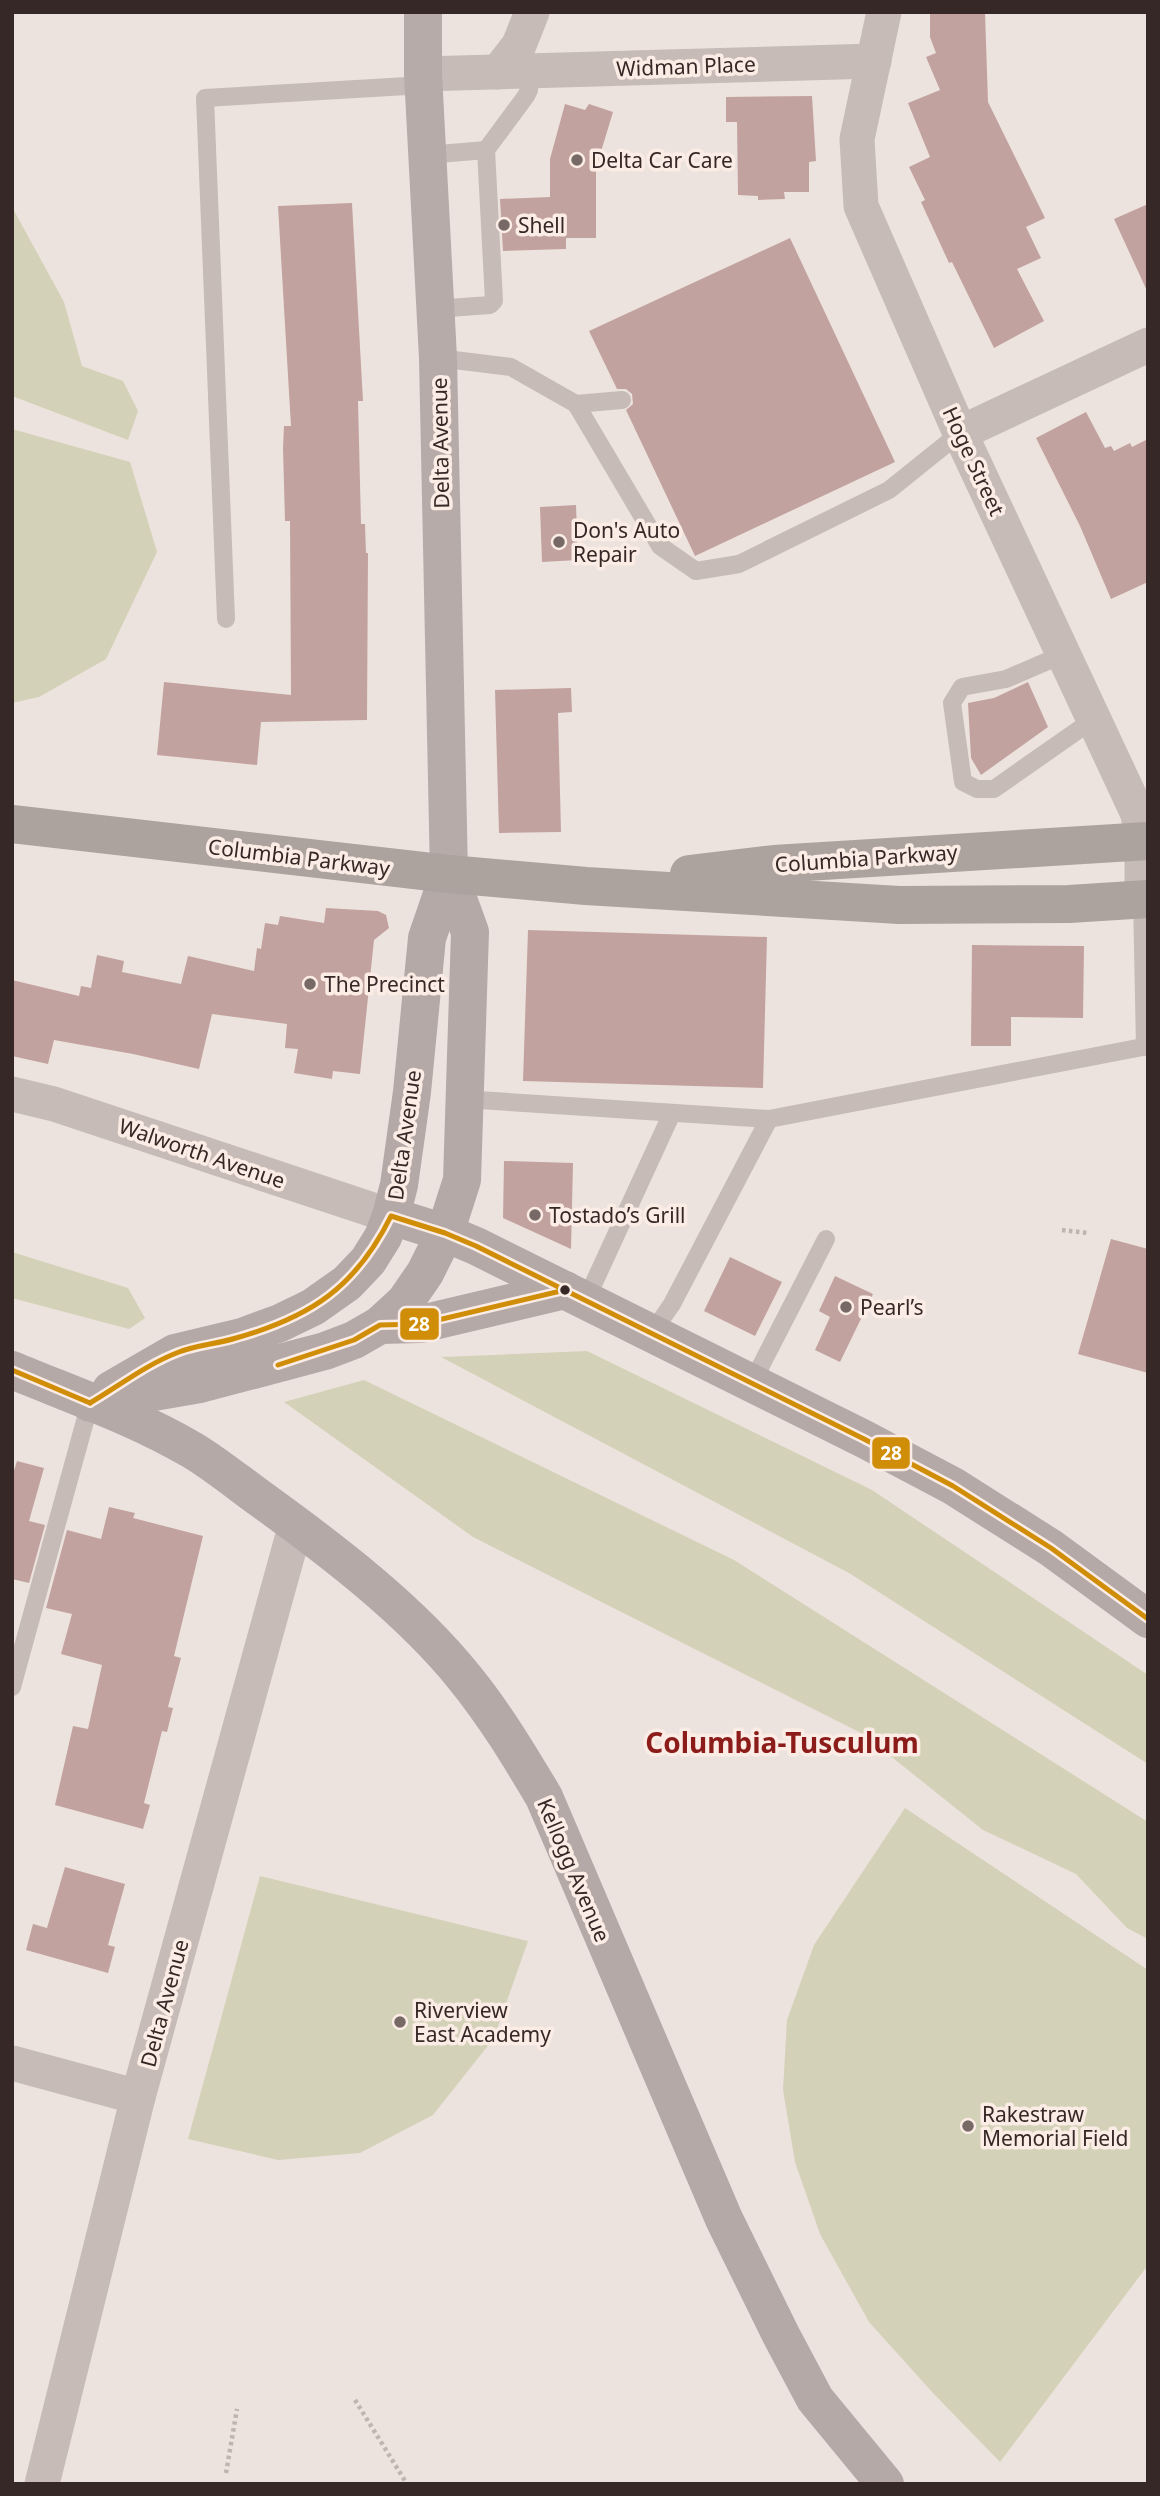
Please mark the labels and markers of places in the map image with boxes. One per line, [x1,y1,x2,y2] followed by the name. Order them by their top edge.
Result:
[591,146,733,174] place label: Delta Car Care
[569,152,585,168] marker: Delta Car Care
[518,211,565,239] place label: Shell
[496,217,512,233] marker: Shell
[573,516,680,568] place label: Don's Auto Repair
[551,534,567,550] marker: Don's Auto Repair
[324,970,445,998] place label: The Precinct
[302,976,318,992] marker: The Precinct
[549,1201,686,1229] place label: Tostado’s Grill
[527,1207,543,1223] marker: Tostado’s Grill
[558,1283,572,1297] unlabelled marker
[860,1293,924,1321] place label: Pearl’s
[838,1299,854,1315] marker: Pearl’s
[414,1996,551,2048] place label: Riverview East Academy
[392,2014,408,2030] marker: Riverview East Academy
[982,2100,1128,2152] place label: Rakestraw Memorial Field
[960,2118,976,2134] marker: Rakestraw Memorial Field

